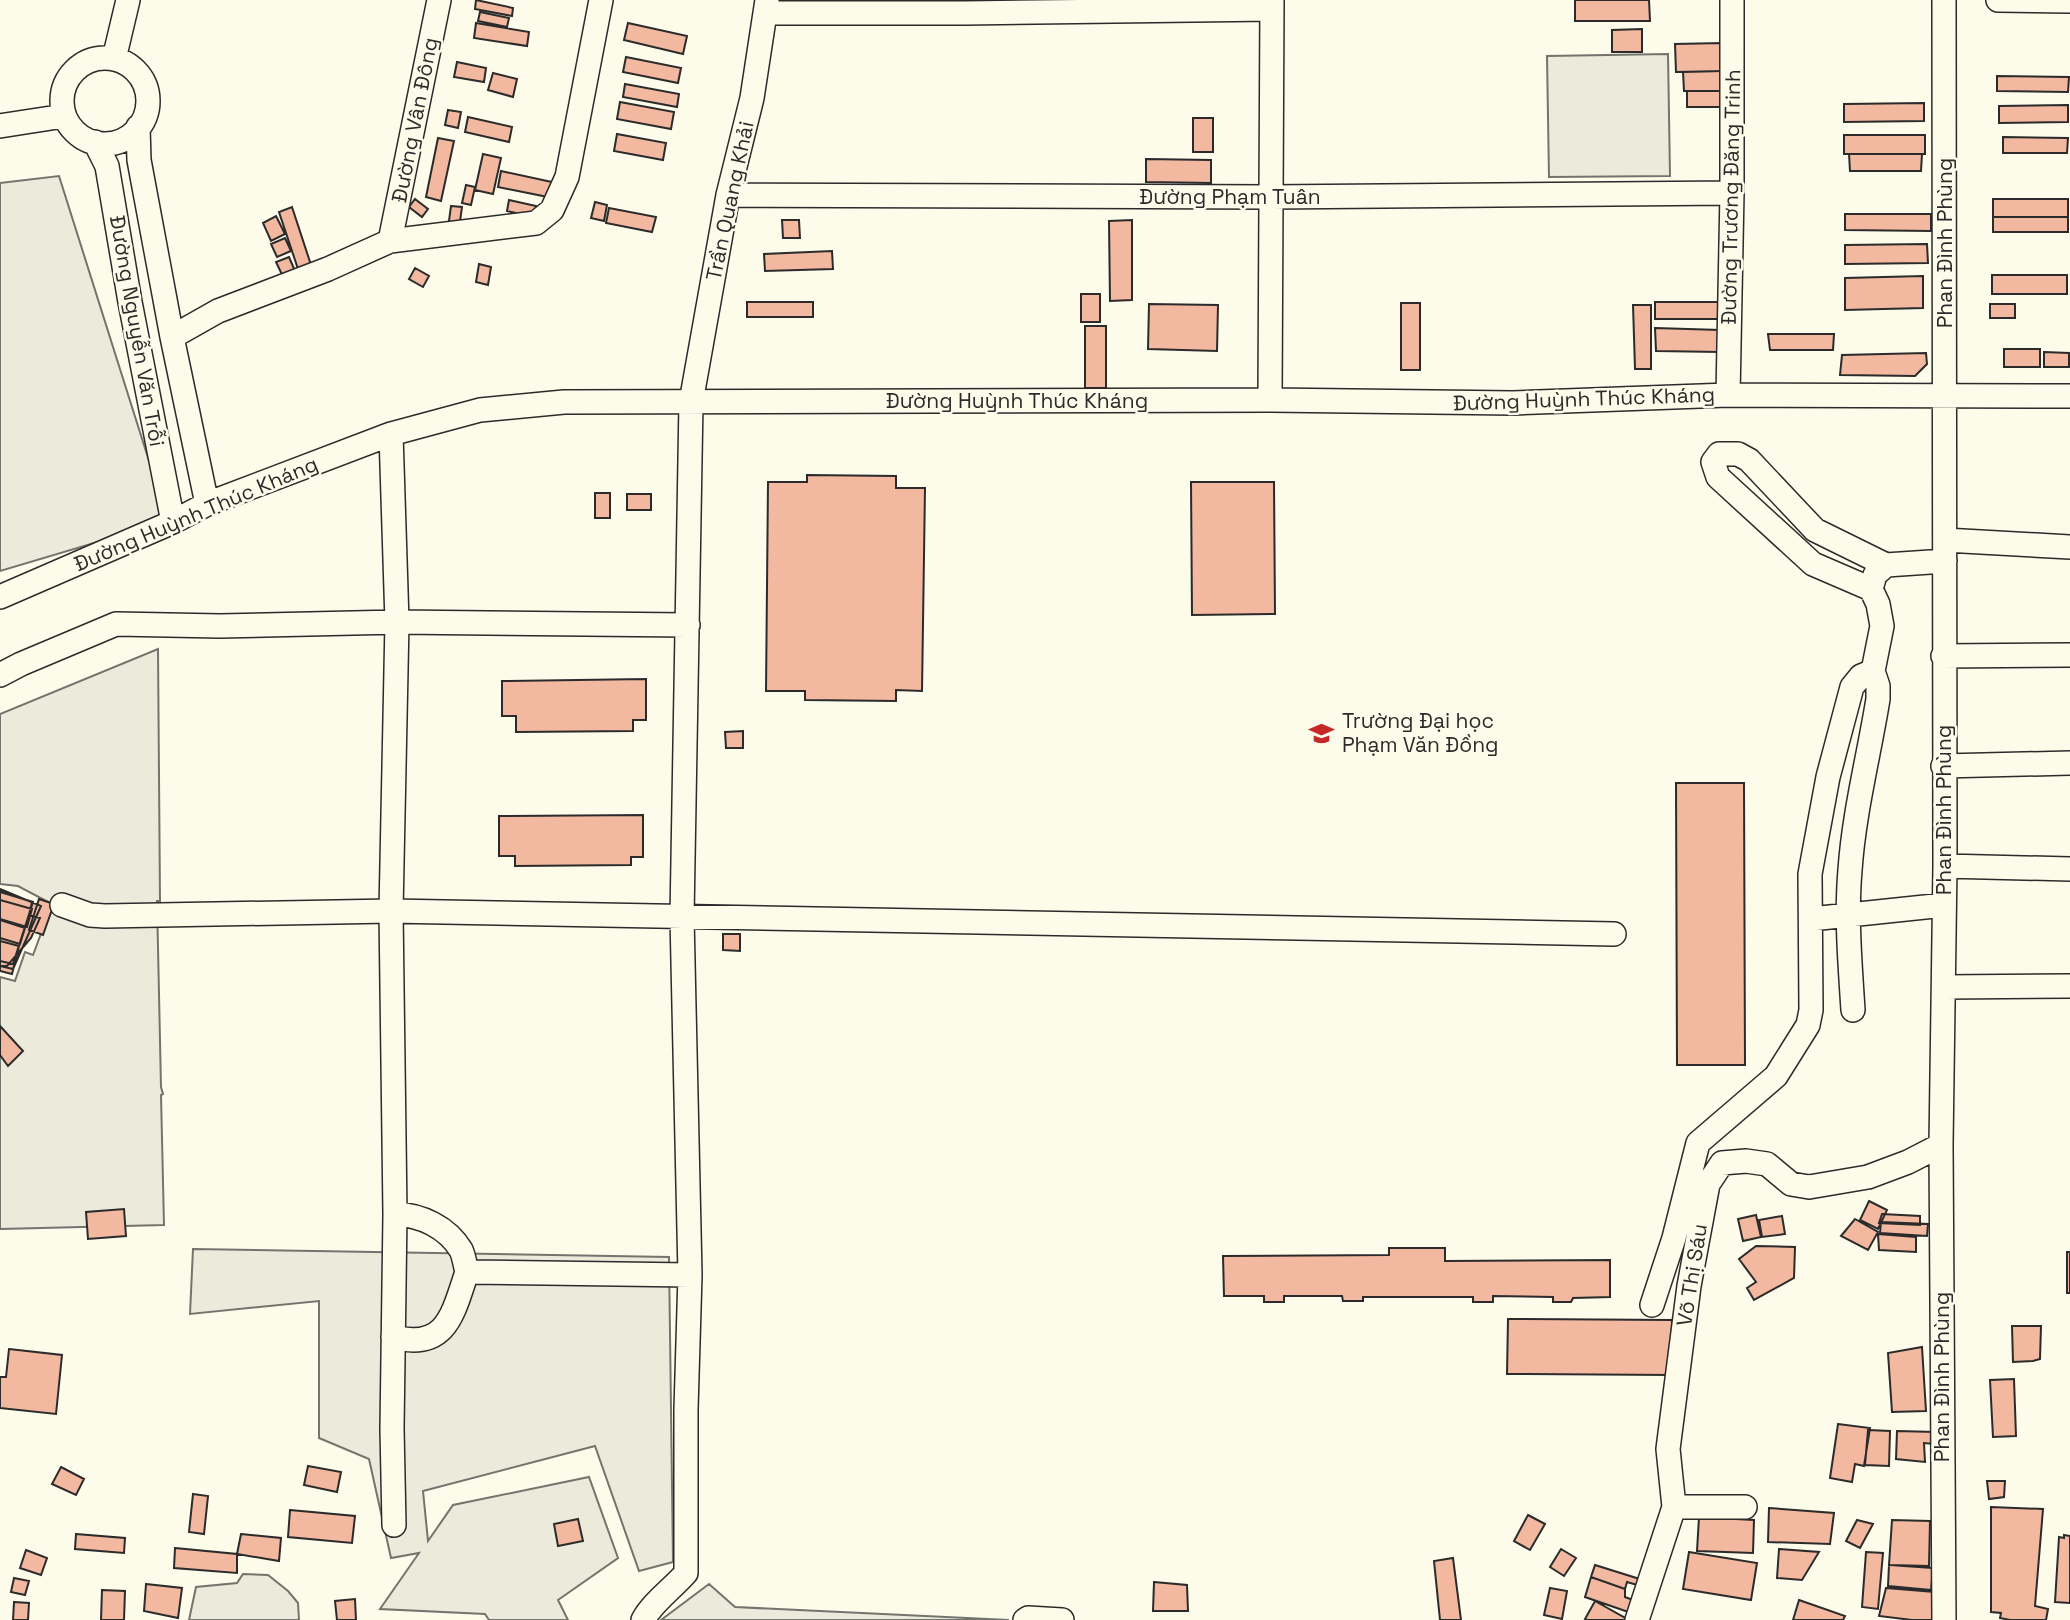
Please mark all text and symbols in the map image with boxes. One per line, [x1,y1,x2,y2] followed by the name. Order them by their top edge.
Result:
[385,35,444,205] street label: Đường Vân Đông
[1715,69,1746,325] street label: Đường Trương Đăng Trinh
[699,119,760,283] street label: Trần Quang Khải
[1931,158,1958,328] street label: Phan Đình Phùng
[1139,183,1321,210] street label: Đường Phạm Tuân
[104,213,171,449] street label: Đường Nguyễn Văn Trỗi
[1452,380,1716,417] street label: Đường Huỳnh Thúc Kháng
[886,387,1148,414] street label: Đường Huỳnh Thúc Kháng
[70,450,322,577] street label: Đường Huỳnh Thúc Kháng
[1342,707,1499,758] place label: Trường Đại học Phạm Văn Đồng
[1308,719,1336,747] school or university icon: Trường Đại học Phạm Văn Đồng
[1930,725,1957,895] street label: Phan Đình Phùng
[1670,1222,1713,1328] street label: Võ Thị Sáu
[1928,1292,1955,1462] street label: Phan Đình Phùng

